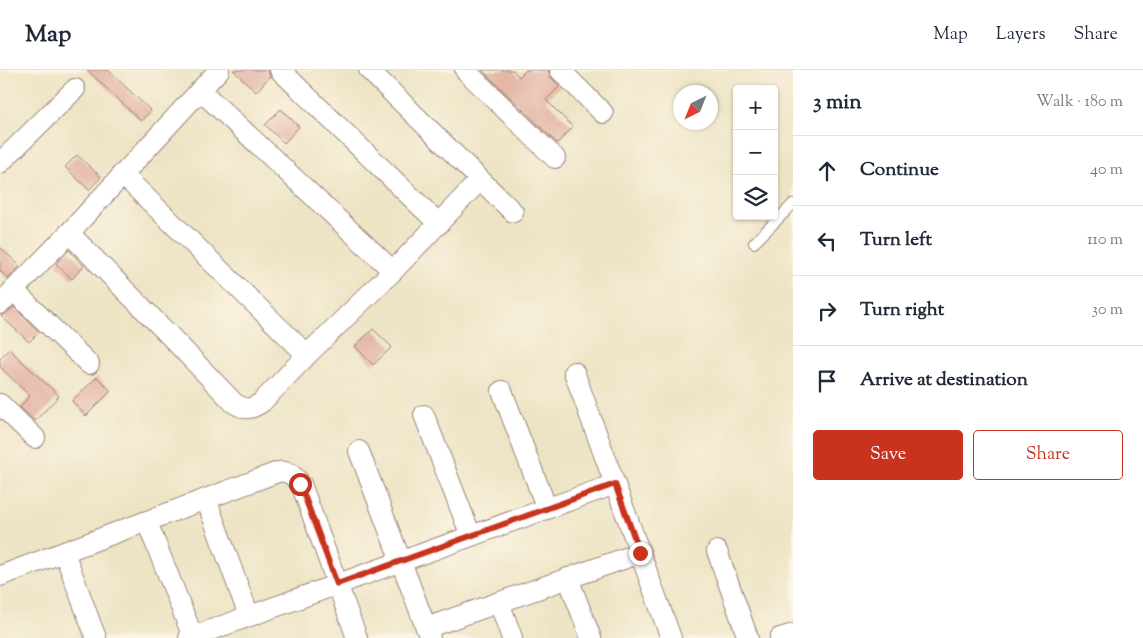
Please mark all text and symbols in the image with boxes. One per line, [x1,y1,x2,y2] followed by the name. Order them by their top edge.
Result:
[25,18,71,52] text: Map
[933,22,968,48] text: Map
[996,22,1046,48] text: Layers
[1074,22,1118,48] text: Share
[673,85,718,130] north arrow
[733,85,778,220] map controls
[733,85,778,130] button: +
[813,88,862,118] text: 3 min
[1036,91,1123,114] text: Walk · 180 m
[733,130,778,175] button: −
[813,157,841,185] icon: ahead
[860,157,939,184] text: Continue
[1090,159,1123,182] text: 40 m
[733,175,778,220] button: layers
[813,227,841,255] icon: left
[860,227,932,254] text: Turn left
[1087,229,1123,252] text: 110 m
[813,297,841,325] icon: right
[860,297,944,324] text: Turn right
[1092,299,1123,322] text: 30 m
[813,367,841,395] icon: arrive
[860,367,1028,394] text: Arrive at destination
[813,430,963,480] button: Save
[973,430,1123,480] button: Share
[289,473,312,496] route start
[629,542,652,565] route end

